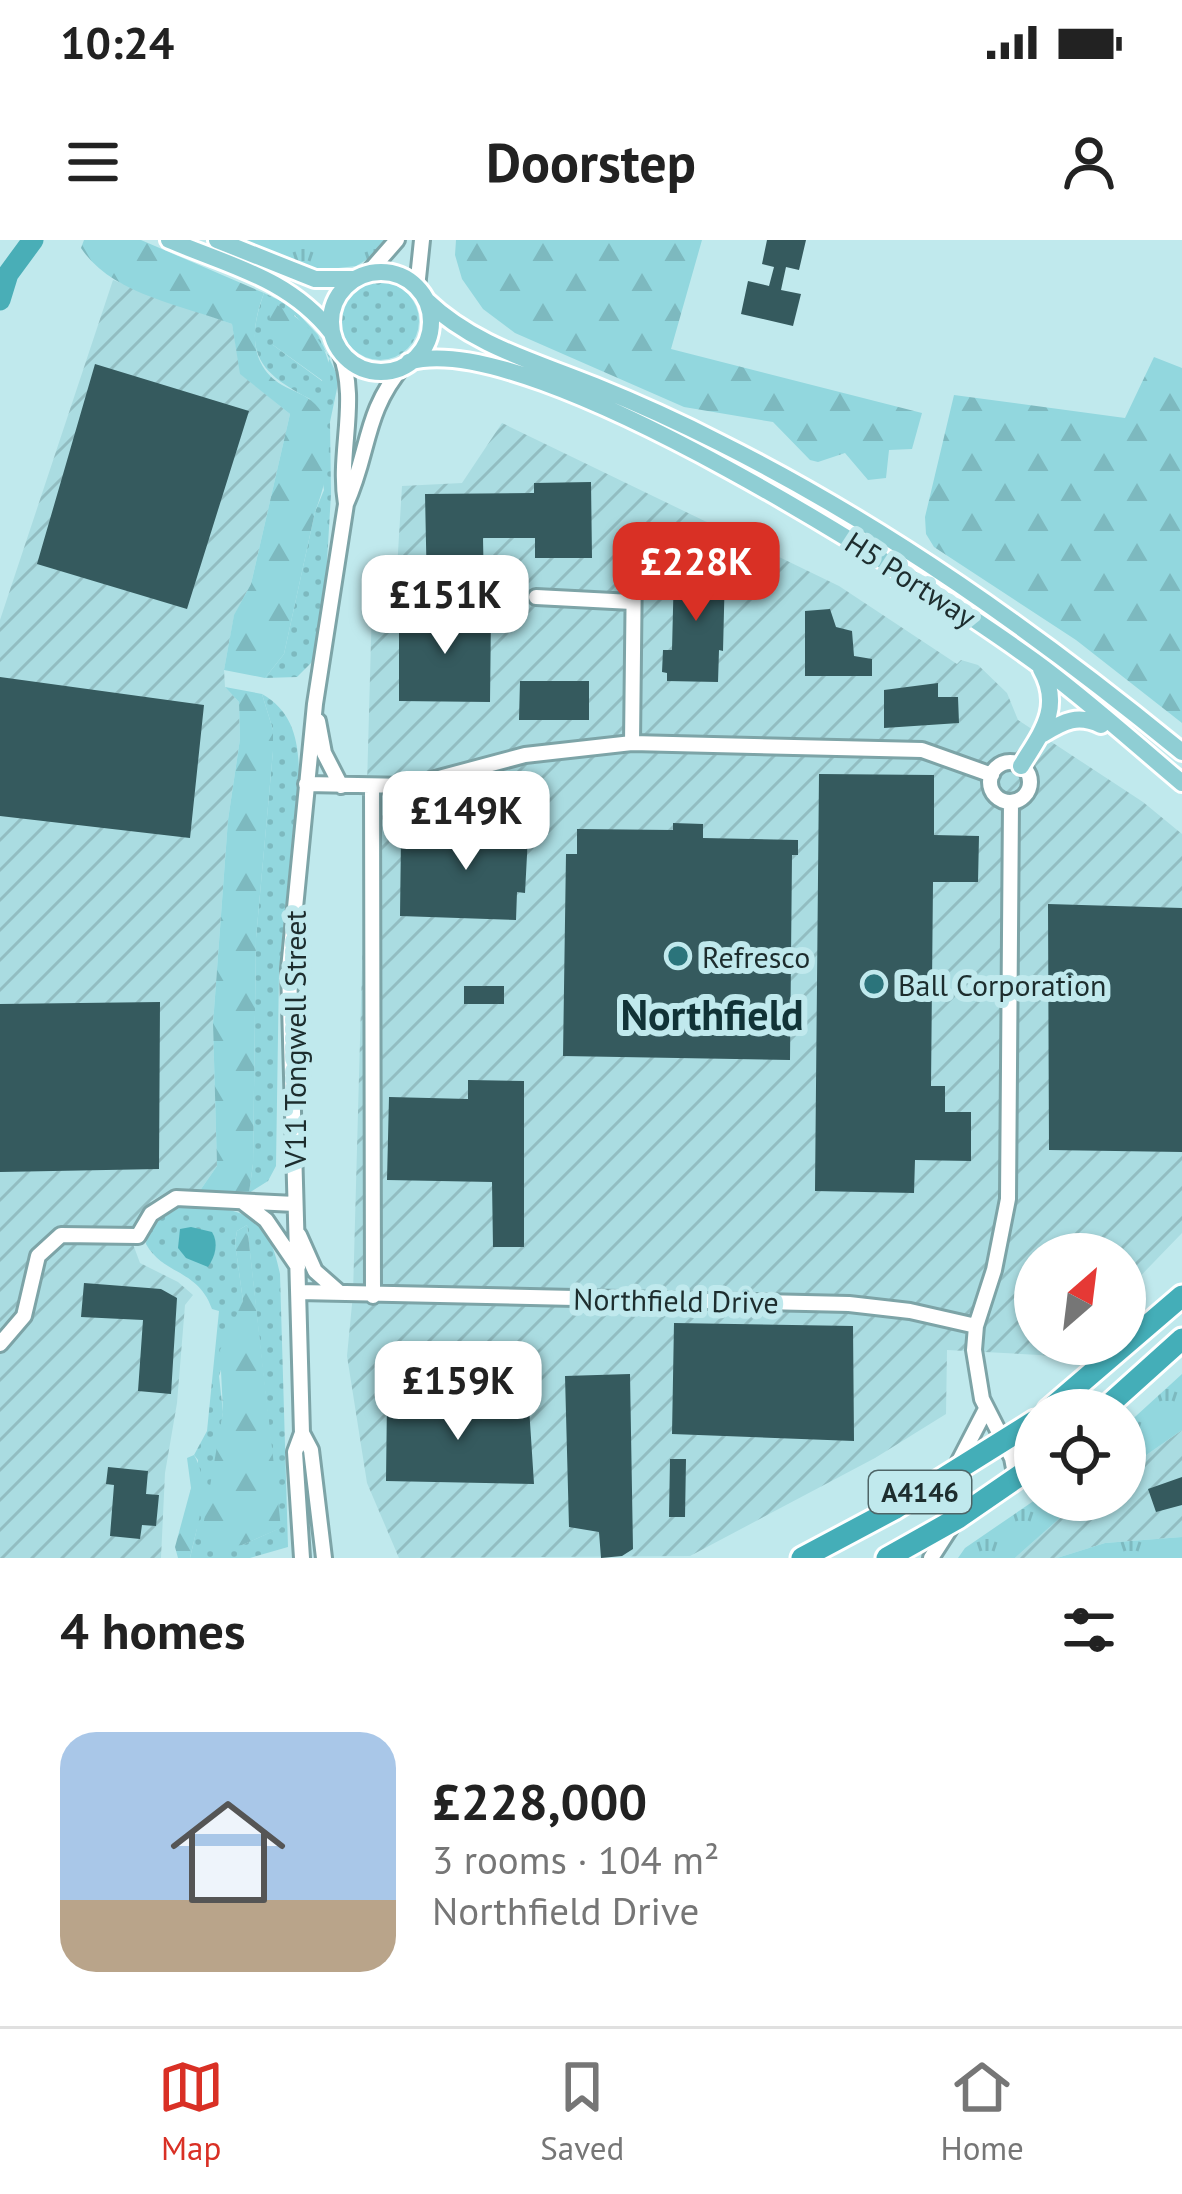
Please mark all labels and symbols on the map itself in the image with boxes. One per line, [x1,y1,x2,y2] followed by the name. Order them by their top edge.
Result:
[612,522,780,624] pin: £228K
[838,522,984,636] street label: H5 Portway
[361,555,529,657] pin: £151K
[382,771,550,873] pin: £149K
[275,910,314,1169] street label: V11 Tongwell Street
[702,937,810,976] place label: Refresco
[665,943,691,969] marker: Refresco
[898,965,1106,1004] place label: Ball Corporation
[861,971,887,997] marker: Ball Corporation
[620,987,804,1042] district label: Northfield
[1014,1233,1146,1365] north arrow
[573,1279,779,1321] street label: Northfield Drive
[374,1341,542,1443] pin: £159K
[869,1471,971,1513] road number: A4146

